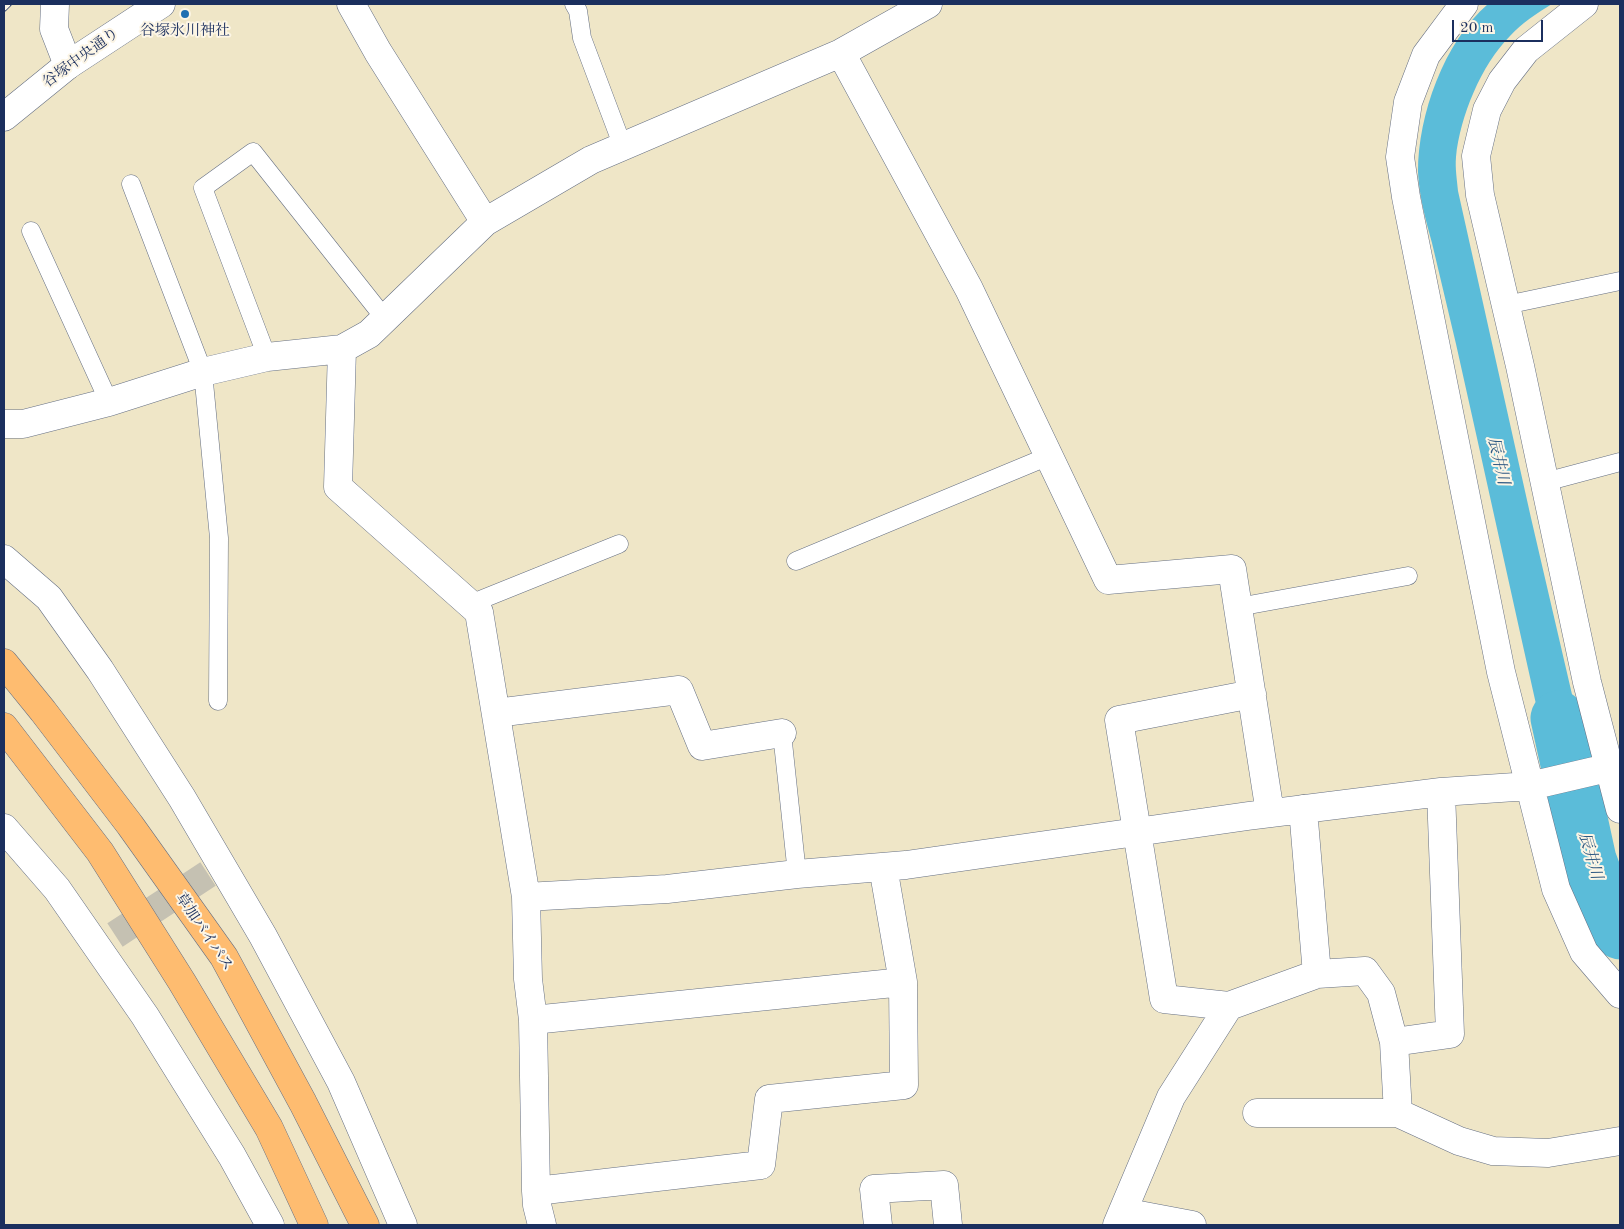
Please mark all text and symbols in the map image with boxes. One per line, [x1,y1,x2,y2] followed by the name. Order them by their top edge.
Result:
[179,8,191,20] marker: 谷塚氷川神社
[1454,10,1545,42] scale bar
[1460,21,1494,36] text: 20 m
[140,22,230,40] place label: 谷塚氷川神社
[39,24,123,92] street label: 谷塚中央通り
[1483,435,1513,487] water label: 辰井川
[1574,830,1606,882] water label: 辰井川
[171,890,237,974] street label: 草加バイパス

